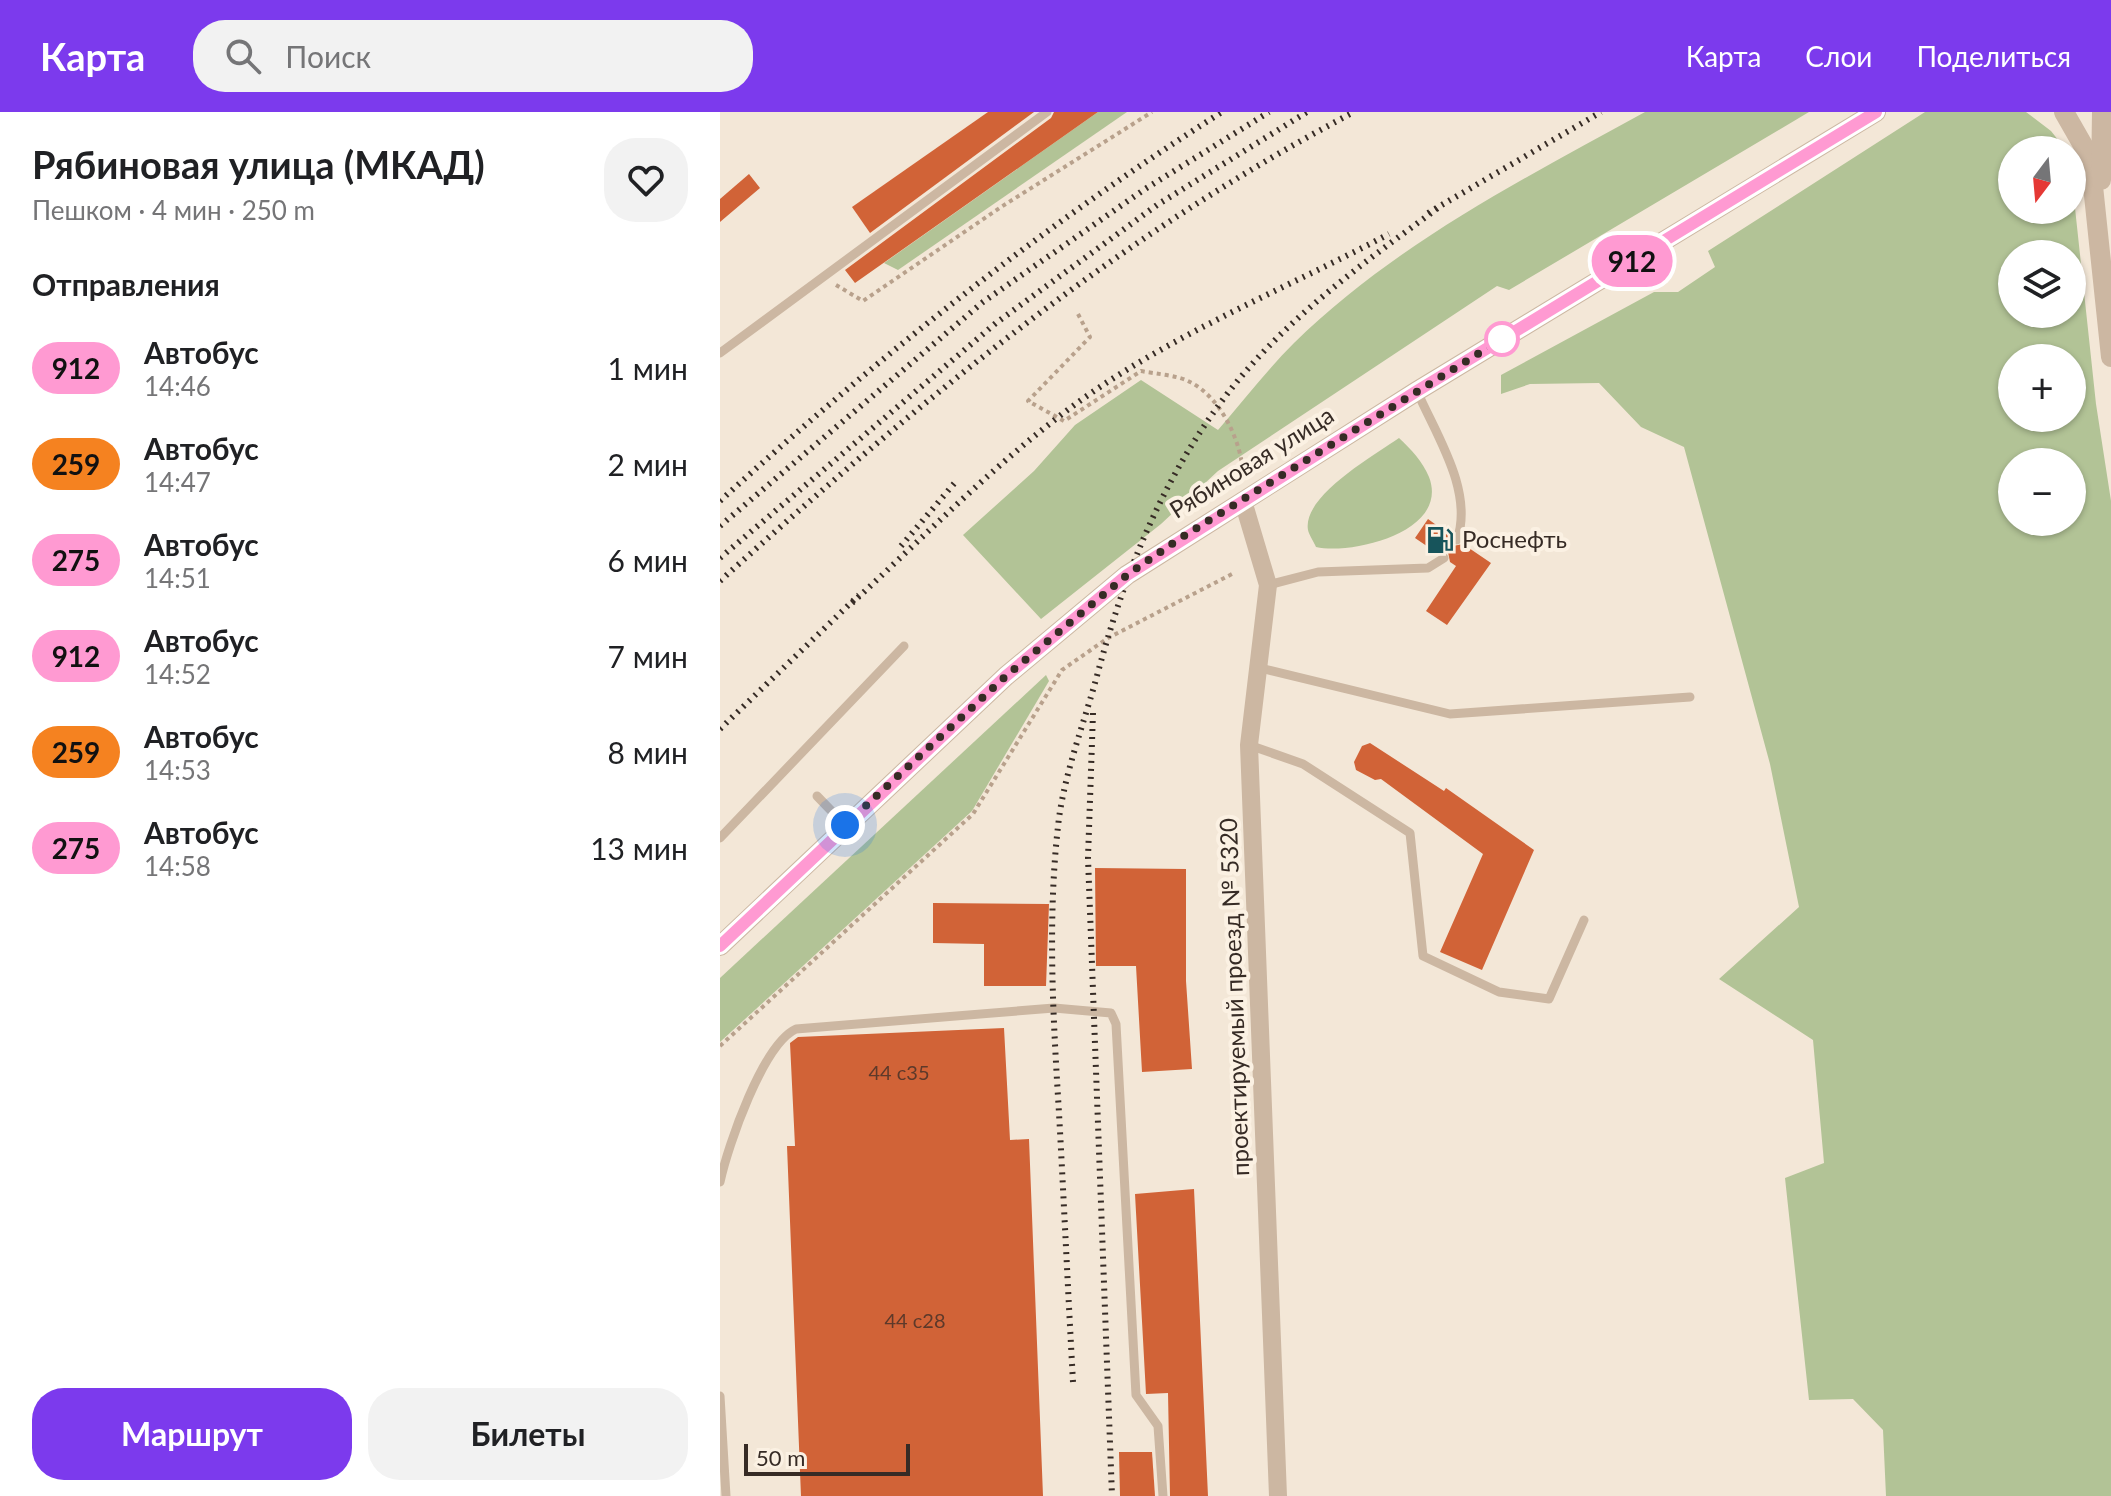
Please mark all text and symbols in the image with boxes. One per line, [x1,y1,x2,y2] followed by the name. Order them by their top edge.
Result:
[193,20,753,92] search box
[40,33,145,79] text: Карта
[221,34,265,78] icon: search
[285,38,371,74] text: Поиск
[1686,39,1761,73] text: Карта
[1805,39,1872,73] text: Слои
[1916,39,2071,73] text: Поделиться
[1998,136,2086,224] north arrow
[1998,136,2086,536] map controls
[604,138,688,222] button: heart
[32,141,485,187] text: Рябиновая улица (МКАД)
[32,194,315,226] text: Пешком · 4 мин · 250 m
[1586,235,1678,287] line badge: 912
[1998,240,2086,328] button: layers
[1608,244,1656,278] text: 912
[32,266,220,302] text: Отправления
[1485,322,1519,356] unlabelled marker
[144,334,259,370] text: Автобус
[1998,344,2086,432] button: +
[608,350,688,386] text: 1 мин
[52,351,100,385] text: 912
[144,370,211,402] text: 14:46
[1164,400,1339,524] street label: Рябиновая улица
[144,430,259,466] text: Автобус
[608,446,688,482] text: 2 мин
[52,447,100,481] text: 259
[1998,448,2086,536] button: −
[144,466,211,498] text: 14:47
[1462,524,1567,553] place label: Роснефть
[1425,525,1455,555] fuel station icon: Роснефть
[144,526,259,562] text: Автобус
[608,542,688,578] text: 6 мин
[52,543,100,577] text: 275
[144,562,211,594] text: 14:51
[144,622,259,658] text: Автобус
[608,638,688,674] text: 7 мин
[52,639,100,673] text: 912
[144,658,211,690] text: 14:52
[144,718,259,754] text: Автобус
[608,734,688,770] text: 8 мин
[52,735,100,769] text: 259
[144,754,211,786] text: 14:53
[825,805,865,845] your location
[144,814,259,850] text: Автобус
[1213,818,1254,1177] street label: проектируемый проезд № 5320
[590,830,688,866] text: 13 мин
[52,831,100,865] text: 275
[144,850,211,882] text: 14:58
[868,1060,930,1084] house number: 44 с35
[884,1308,946,1332] house number: 44 с28
[32,1388,352,1480] button: Маршрут
[368,1388,688,1480] button: Билеты
[744,1440,910,1476] scale bar
[756,1444,805,1471] text: 50 m

